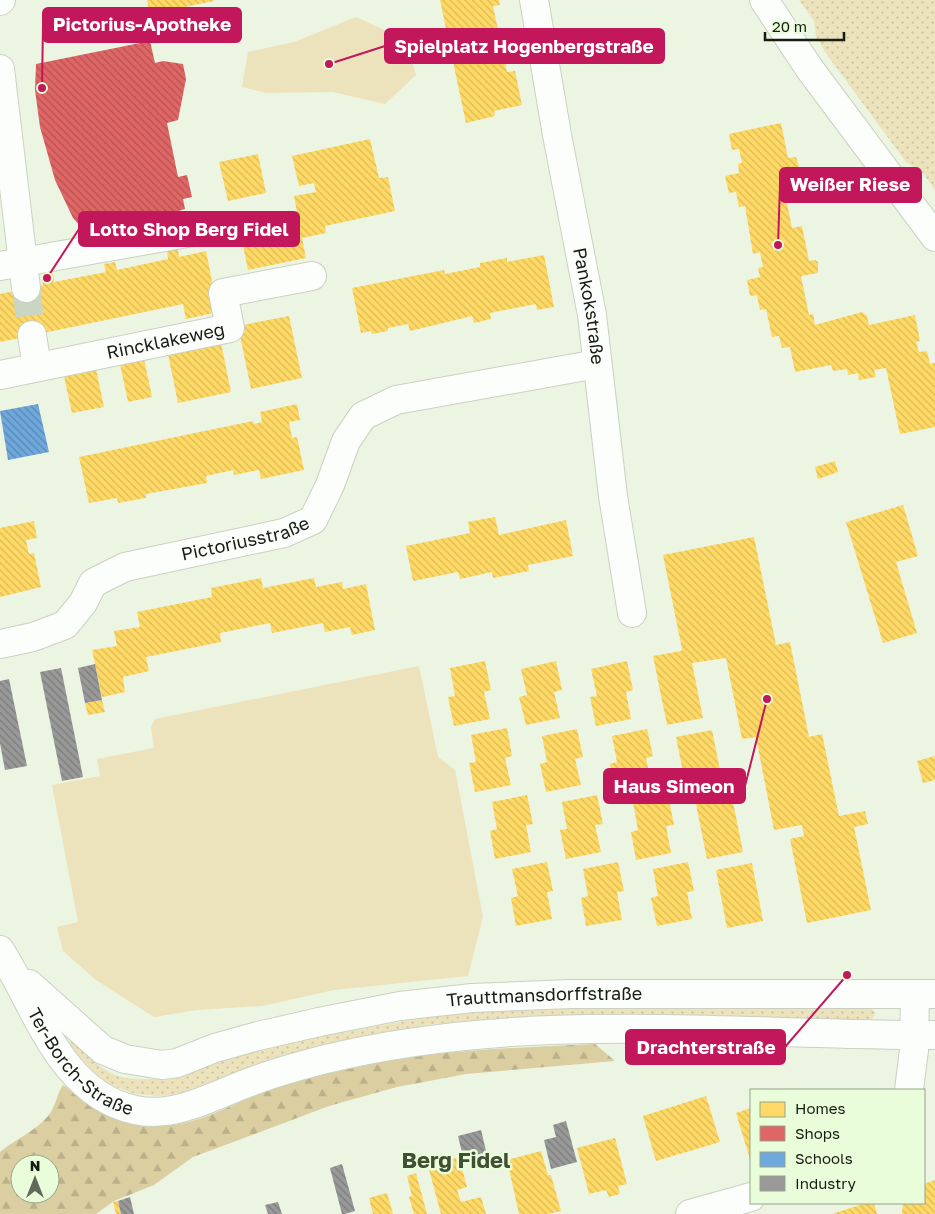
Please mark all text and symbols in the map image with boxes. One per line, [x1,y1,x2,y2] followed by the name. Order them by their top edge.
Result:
[43,8,241,42] callout: Pictorius-Apotheke
[765,10,844,42] scale bar
[53,12,231,35] text: Pictorius-Apotheke
[772,17,807,35] text: 20 m
[385,29,664,63] callout: Spielplatz Hogenbergstraße
[394,34,654,57] text: Spielplatz Hogenbergstraße
[780,168,921,202] callout: Weißer Riese
[790,172,910,195] text: Weißer Riese
[79,212,299,246] callout: Lotto Shop Berg Fidel
[89,217,289,240] text: Lotto Shop Berg Fidel
[569,245,610,366] street label: Pankokstraße
[104,317,226,363] street label: Rincklakeweg
[179,511,312,565] street label: Pictoriusstraße
[604,769,745,803] callout: Haus Simeon
[614,774,734,797] text: Haus Simeon
[445,982,642,1011] street label: Trauttmansdorffstraße
[24,1004,136,1119] street label: Ter-Borch-Straße
[626,1030,785,1064] callout: Drachterstraße
[636,1035,776,1058] text: Drachterstraße
[750,1089,925,1204] legend
[795,1099,845,1117] text: Homes
[795,1124,840,1142] text: Shops
[402,1146,510,1173] district label: Berg Fidel
[795,1149,853,1167] text: Schools
[10,1154,60,1204] north arrow
[30,1157,40,1174] text: N
[795,1174,856,1192] text: Industry

